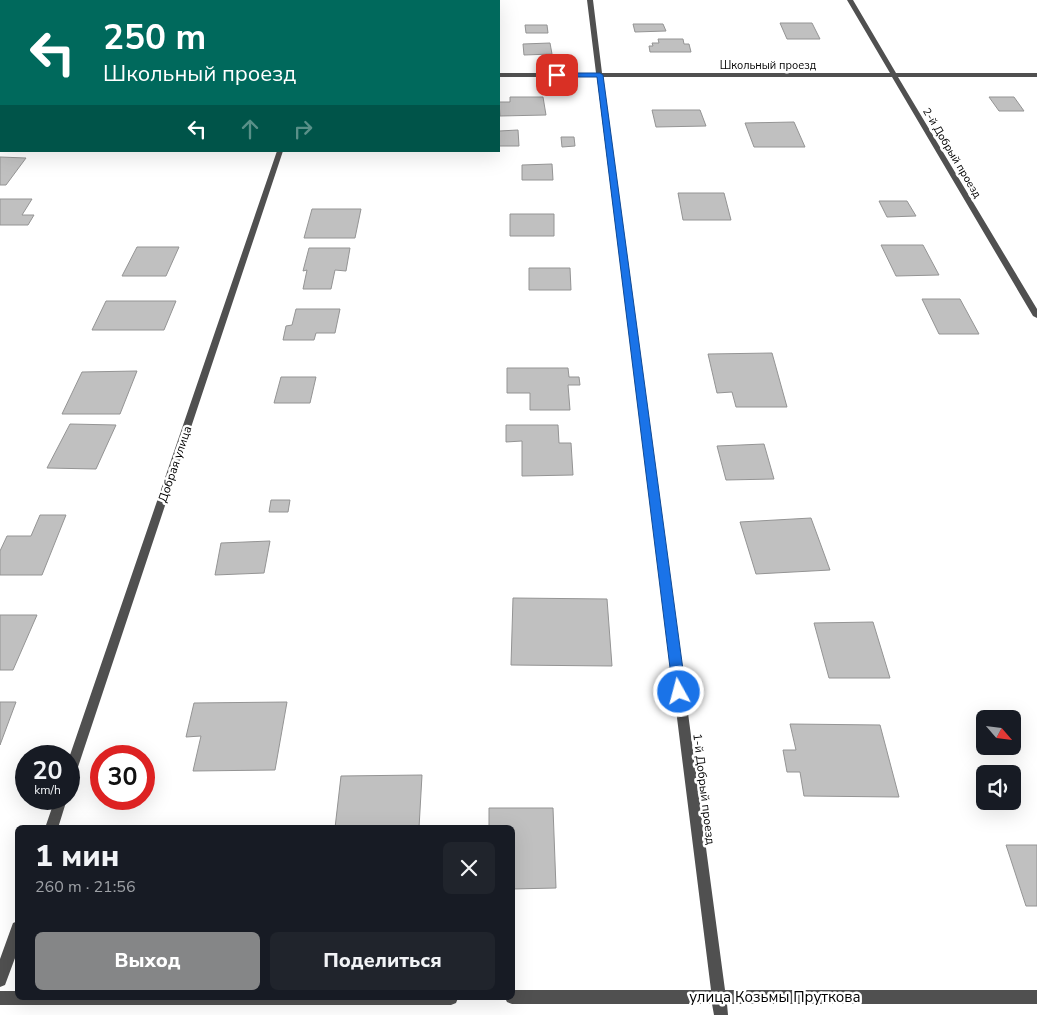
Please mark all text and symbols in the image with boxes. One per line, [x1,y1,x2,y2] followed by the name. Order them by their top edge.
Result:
[103,14,206,61] text: 250 m
[20,20,85,85] icon: left
[536,54,578,96] pin
[720,58,817,73] street label: Школьный проезд
[103,59,296,89] text: Школьный проезд
[543,61,571,89] icon: arrive
[919,105,985,201] street label: 2-й Добрый проезд
[183,115,211,143] icon: left
[236,115,264,143] icon: ahead
[289,115,317,143] icon: right
[154,424,196,504] street label: Добрая улица
[652,665,704,717] position arrow
[976,710,1021,755] north arrow
[976,710,1021,810] map controls
[689,732,719,846] street label: 1-й Добрый проезд
[90,745,155,810] speed limit sign: 30
[32,754,63,788] text: 20
[976,765,1021,810] button: sound
[34,782,61,798] text: km/h
[35,836,119,877] text: 1 мин
[443,842,495,894] button: close
[35,876,136,898] text: 260 m · 21:56
[35,932,260,990] button: Выход
[270,932,495,990] button: Поделиться
[689,987,861,1007] street label: улица Козьмы Пруткова

